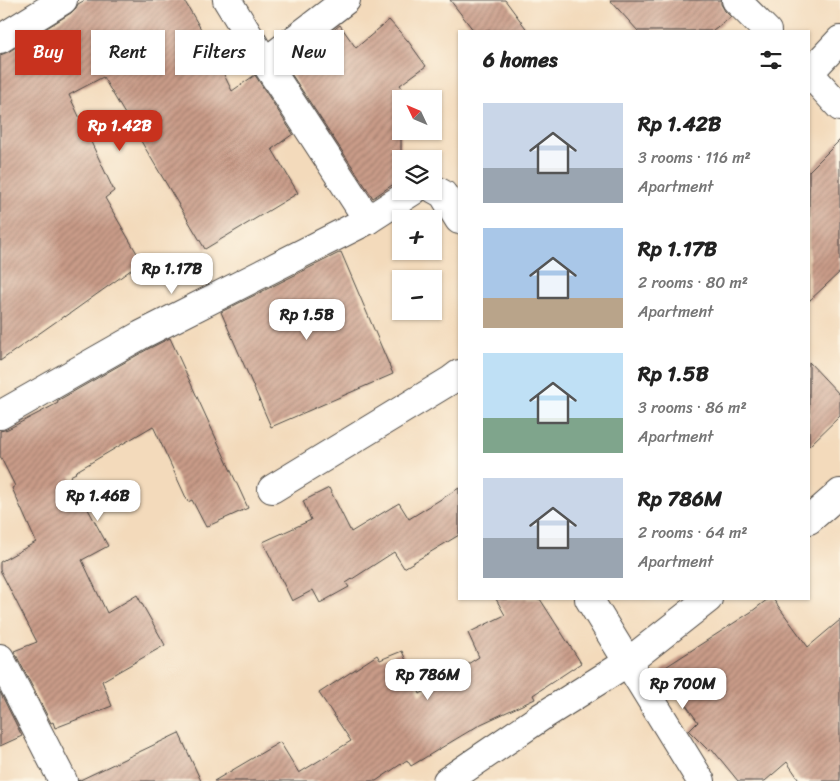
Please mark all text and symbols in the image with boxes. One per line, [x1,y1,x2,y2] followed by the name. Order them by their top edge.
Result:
[15,30,81,75] chip: Buy
[91,30,165,75] chip: Rent
[175,30,264,75] chip: Filters
[274,30,344,75] chip: New
[483,41,558,79] text: 6 homes
[757,46,785,74] icon: filters
[392,90,442,140] north arrow
[392,90,442,320] map controls
[638,105,721,143] text: Rp 1.42B
[68,110,172,152] pin: Rp 1.42B
[88,111,152,140] text: Rp 1.42B
[523,123,583,183] icon: home
[638,143,751,172] text: 3 rooms · 116 m²
[392,150,442,200] button: layers
[638,172,714,201] text: Apartment
[392,210,442,260] button: +
[638,230,717,268] text: Rp 1.17B
[523,248,583,308] icon: home
[120,252,224,295] pin: Rp 1.17B
[142,254,202,283] text: Rp 1.17B
[638,268,748,297] text: 2 rooms · 80 m²
[392,270,442,320] button: −
[638,297,714,326] text: Apartment
[261,298,353,341] pin: Rp 1.5B
[280,300,334,329] text: Rp 1.5B
[638,355,709,393] text: Rp 1.5B
[523,373,583,433] icon: home
[638,393,747,422] text: 3 rooms · 86 m²
[638,422,714,451] text: Apartment
[46,480,150,522] pin: Rp 1.46B
[638,480,722,518] text: Rp 786M
[66,481,130,510] text: Rp 1.46B
[523,498,583,558] icon: home
[638,518,748,547] text: 2 rooms · 64 m²
[638,547,714,576] text: Apartment
[382,658,474,701] pin: Rp 786M
[396,660,460,689] text: Rp 786M
[637,668,729,710] pin: Rp 700M
[650,669,716,698] text: Rp 700M

